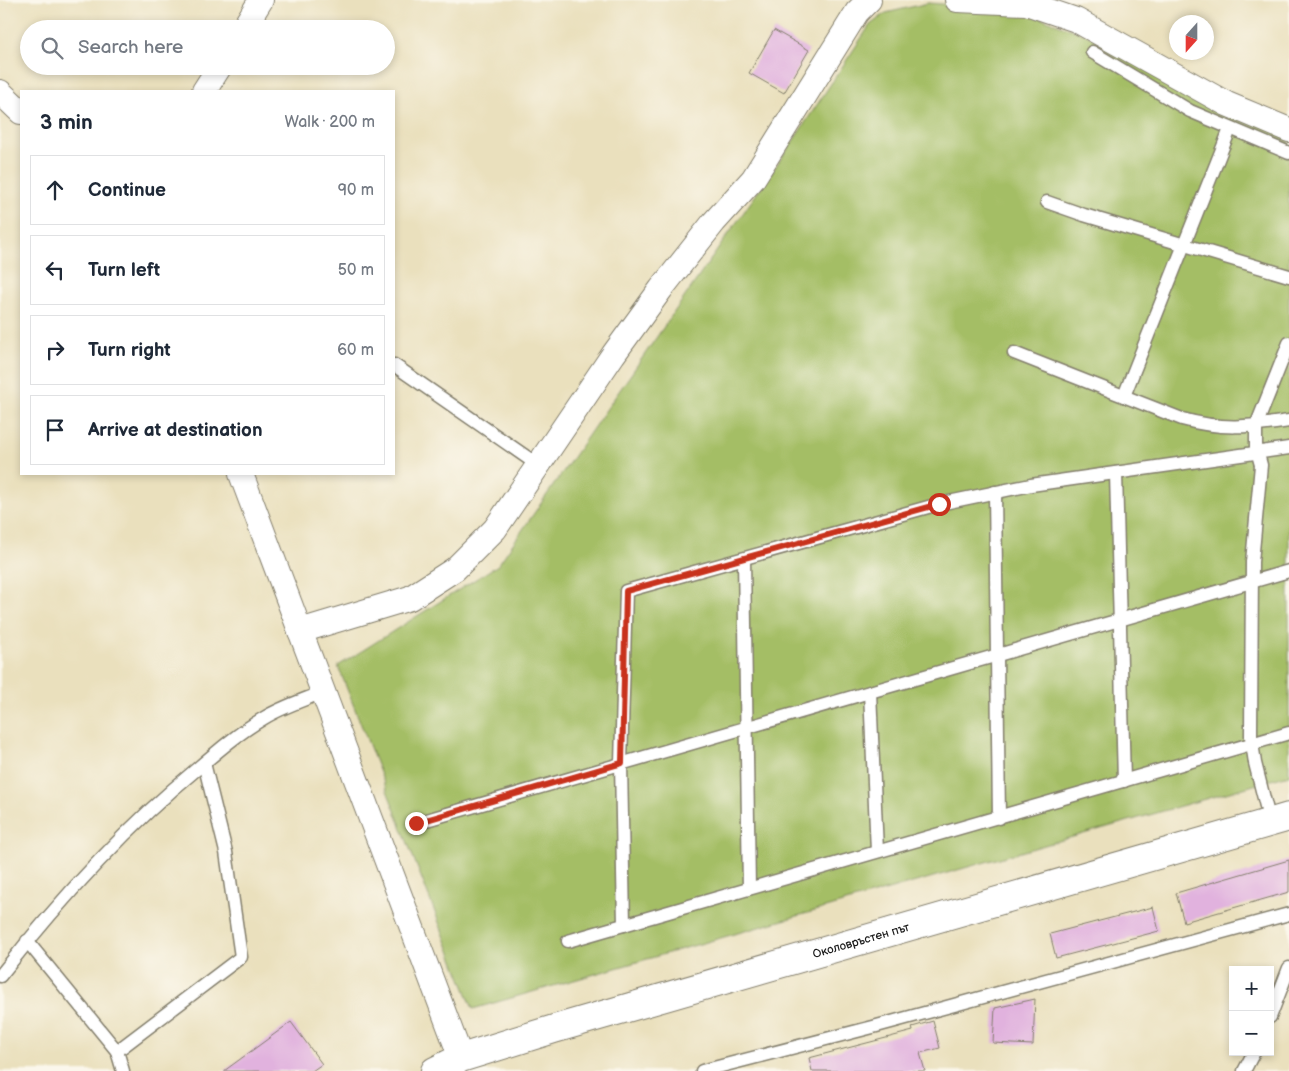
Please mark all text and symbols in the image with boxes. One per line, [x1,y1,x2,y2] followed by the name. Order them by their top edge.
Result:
[1169,15,1214,60] north arrow
[20,20,395,75] search box
[38,34,66,62] icon: search
[78,36,183,59] text: Search here
[40,110,93,135] text: 3 min
[285,113,375,132] text: Walk · 200 m
[41,176,69,204] icon: ahead
[88,179,166,202] text: Continue
[338,181,374,200] text: 90 m
[41,256,69,284] icon: left
[88,259,160,282] text: Turn left
[338,261,374,280] text: 50 m
[41,336,69,364] icon: right
[88,339,171,362] text: Turn right
[337,341,374,360] text: 60 m
[41,416,69,444] icon: arrive
[88,419,263,442] text: Arrive at destination
[928,493,951,516] route start
[405,812,428,835] route end
[811,919,912,962] street label: Околовръстен път
[1229,966,1274,1056] map controls
[1229,966,1274,1011] button: +
[1229,1011,1274,1056] button: −

